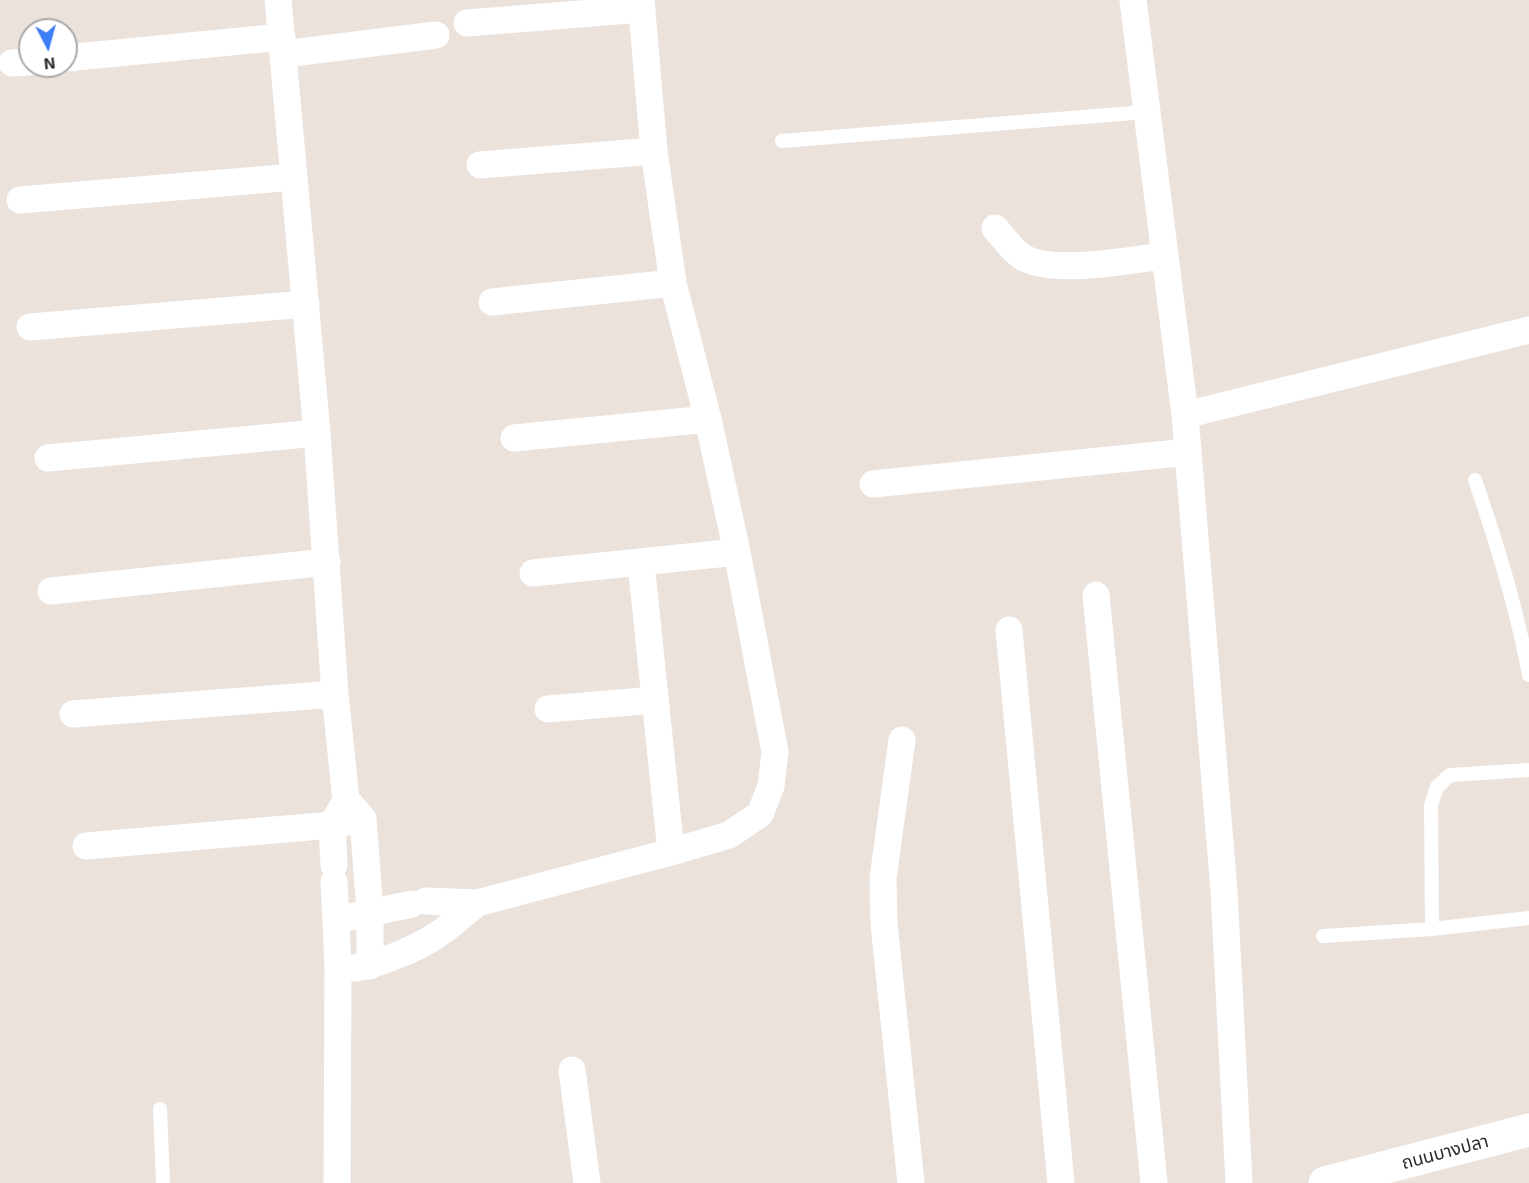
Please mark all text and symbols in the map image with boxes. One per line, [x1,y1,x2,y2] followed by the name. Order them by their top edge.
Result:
[18,18,78,78] north arrow
[43,54,56,74] text: N
[1399,1130,1491,1174] street label: ถนนบางปลา

